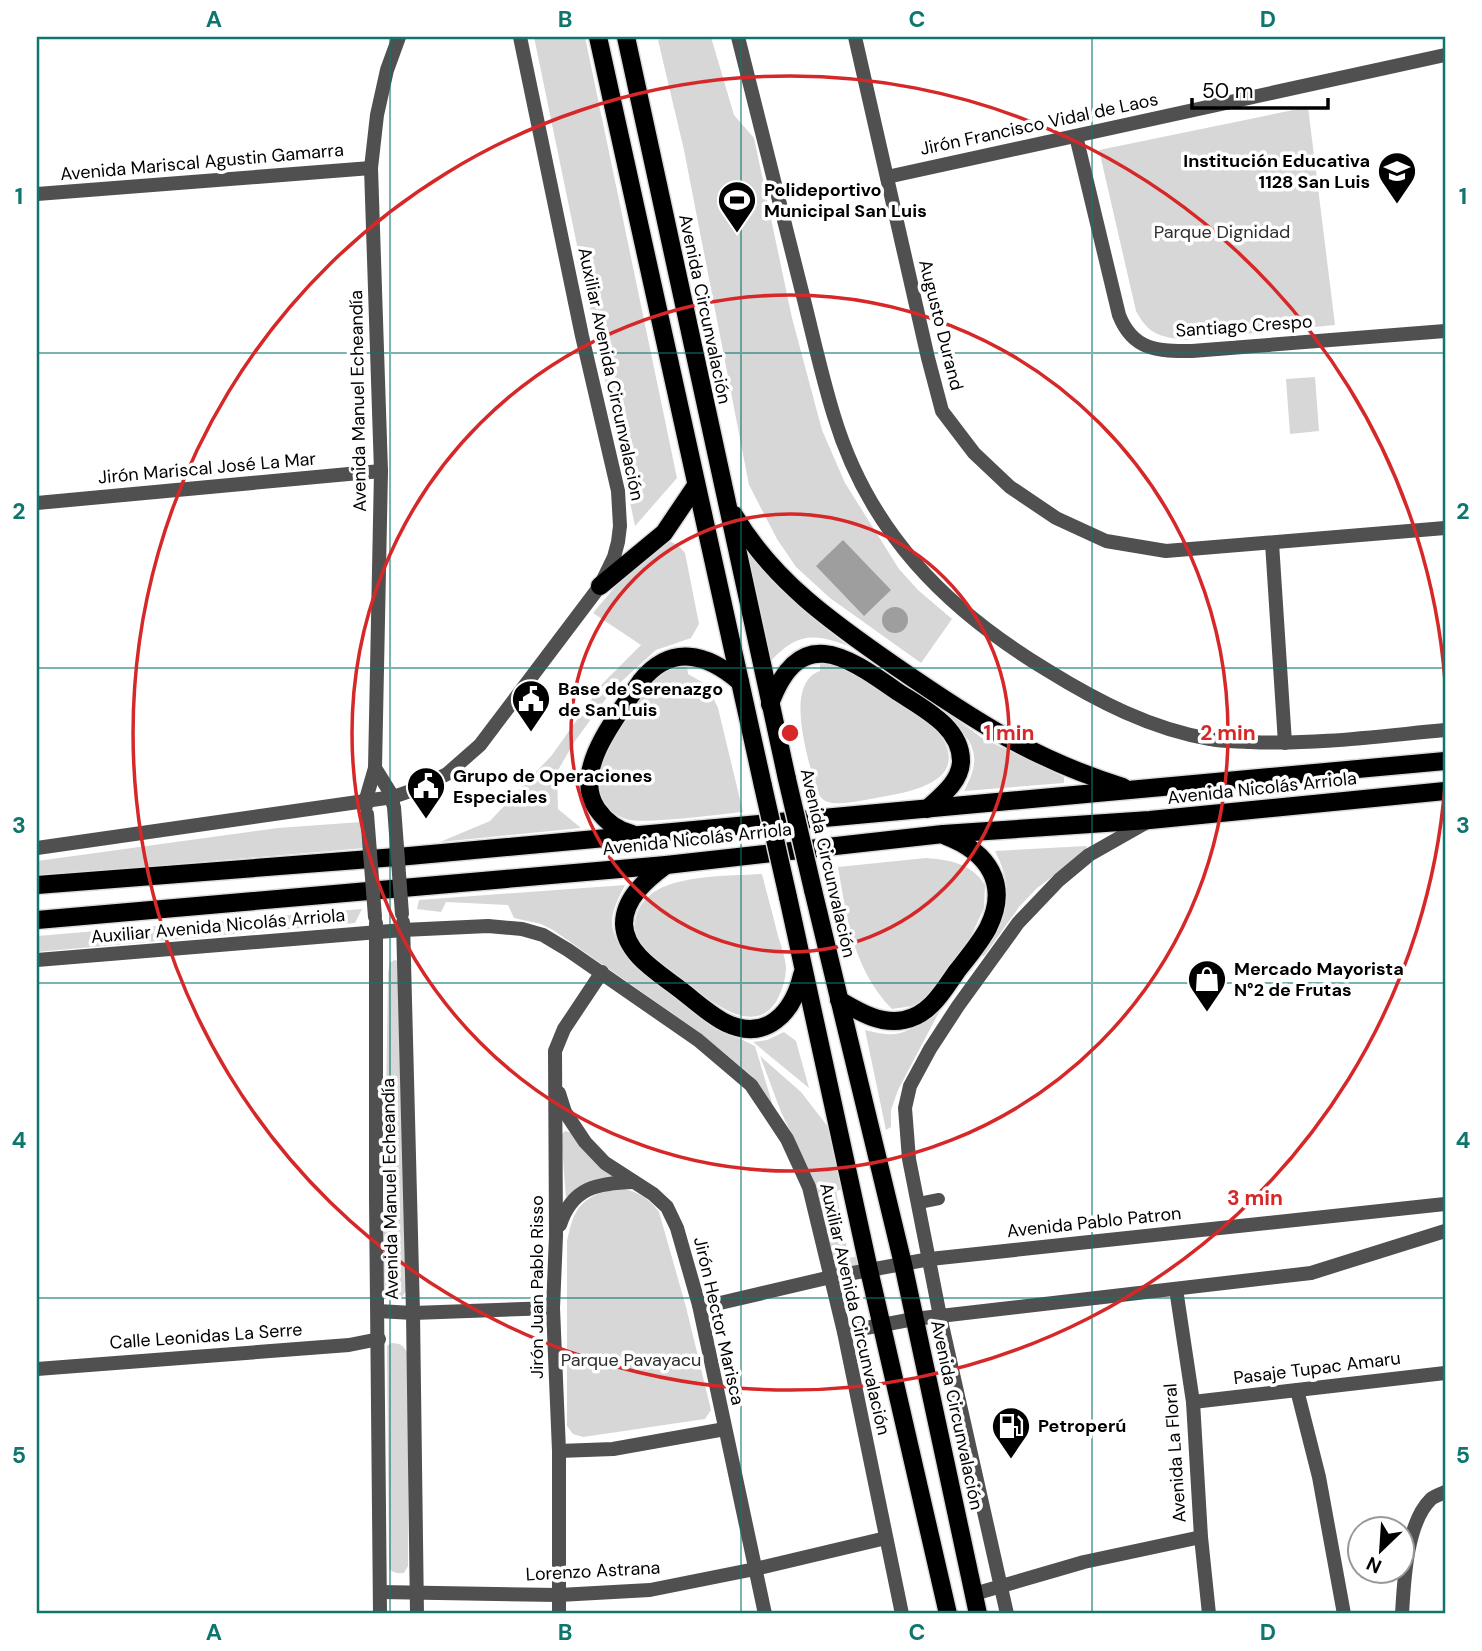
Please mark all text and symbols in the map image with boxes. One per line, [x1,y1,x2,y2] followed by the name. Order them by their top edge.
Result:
[206,4,222,34] text: A
[558,4,572,34] text: B
[909,4,925,34] text: C
[1260,4,1276,34] text: D
[1192,66,1328,110] scale bar
[1202,77,1253,105] text: 50 m
[918,87,1160,161] street label: Jirón Francisco Vidal de Laos
[59,138,345,186] street label: Avenida Mariscal Agustin Gamarra
[1183,149,1370,194] place label: Institución Educativa 1128 San Luis
[1376,150,1418,205] school or university icon: Institución Educativa 1128 San Luis
[764,178,927,223] place label: Polideportivo Municipal San Luis
[716,179,758,234] sports icon: Polideportivo Municipal San Luis
[15,181,23,211] text: 1
[1459,181,1467,211] text: 1
[673,212,737,406] street label: Avenida Circunvalación
[1154,220,1290,244] park label: Parque Dignidad
[572,245,650,503] street label: Auxiliar Avenida Circunvalación
[913,257,969,393] street label: Augusto Durand
[344,290,372,512] street label: Avenida Manuel Echeandía
[1175,309,1313,343] street label: Santiago Crespo
[97,446,317,489] street label: Jirón Mariscal José La Mar
[12,496,26,526] text: 2
[1456,496,1470,526] text: 2
[558,677,723,722] place label: Base de Serenazgo de San Luis
[510,678,552,733] public building icon: Base de Serenazgo de San Luis
[983,719,1035,747] text: 1 min
[1200,719,1256,747] text: 2 min
[778,721,802,745] centre of rings
[453,764,652,809] place label: Grupo de Operaciones Especiales
[405,765,447,820] public building icon: Grupo de Operaciones Especiales
[795,766,861,960] street label: Avenida Circunvalación
[1166,766,1358,810] street label: Avenida Nicolás Arriola
[12,810,26,840] text: 3
[1456,810,1470,840] text: 3
[601,817,793,861] street label: Avenida Nicolás Arriola
[90,903,346,949] street label: Auxiliar Avenida Nicolás Arriola
[1234,957,1404,1002] place label: Mercado Mayorista N°2 de Frutas
[1186,958,1228,1013] shop icon: Mercado Mayorista N°2 de Frutas
[376,1078,404,1300] street label: Avenida Manuel Echeandía
[12,1125,27,1155] text: 4
[1456,1125,1471,1155] text: 4
[814,1180,896,1438] street label: Auxiliar Avenida Circunvalación
[1227,1184,1283,1212] text: 3 min
[525,1195,549,1379] street label: Jirón Juan Pablo Risso
[1006,1201,1182,1243] street label: Avenida Pablo Patron
[688,1235,750,1407] street label: Jirón Hector Marisca
[109,1317,303,1355] street label: Calle Leonidas La Serre
[925,1318,989,1512] street label: Avenida Circunvalación
[1232,1346,1402,1390] street label: Pasaje Tupac Amaru
[561,1348,701,1372] park label: Parque Pavayacu
[1158,1382,1192,1524] street label: Avenida La Floral
[990,1405,1032,1460] fuel station icon: Petroperú
[1038,1414,1126,1438] place label: Petroperú
[12,1440,26,1470] text: 5
[1456,1440,1470,1470] text: 5
[1346,1514,1416,1584] north arrow
[1362,1551,1386,1579] text: N
[525,1555,661,1587] street label: Lorenzo Astrana
[206,1617,222,1647] text: A
[558,1617,572,1647] text: B
[909,1617,925,1647] text: C
[1260,1617,1276,1647] text: D

